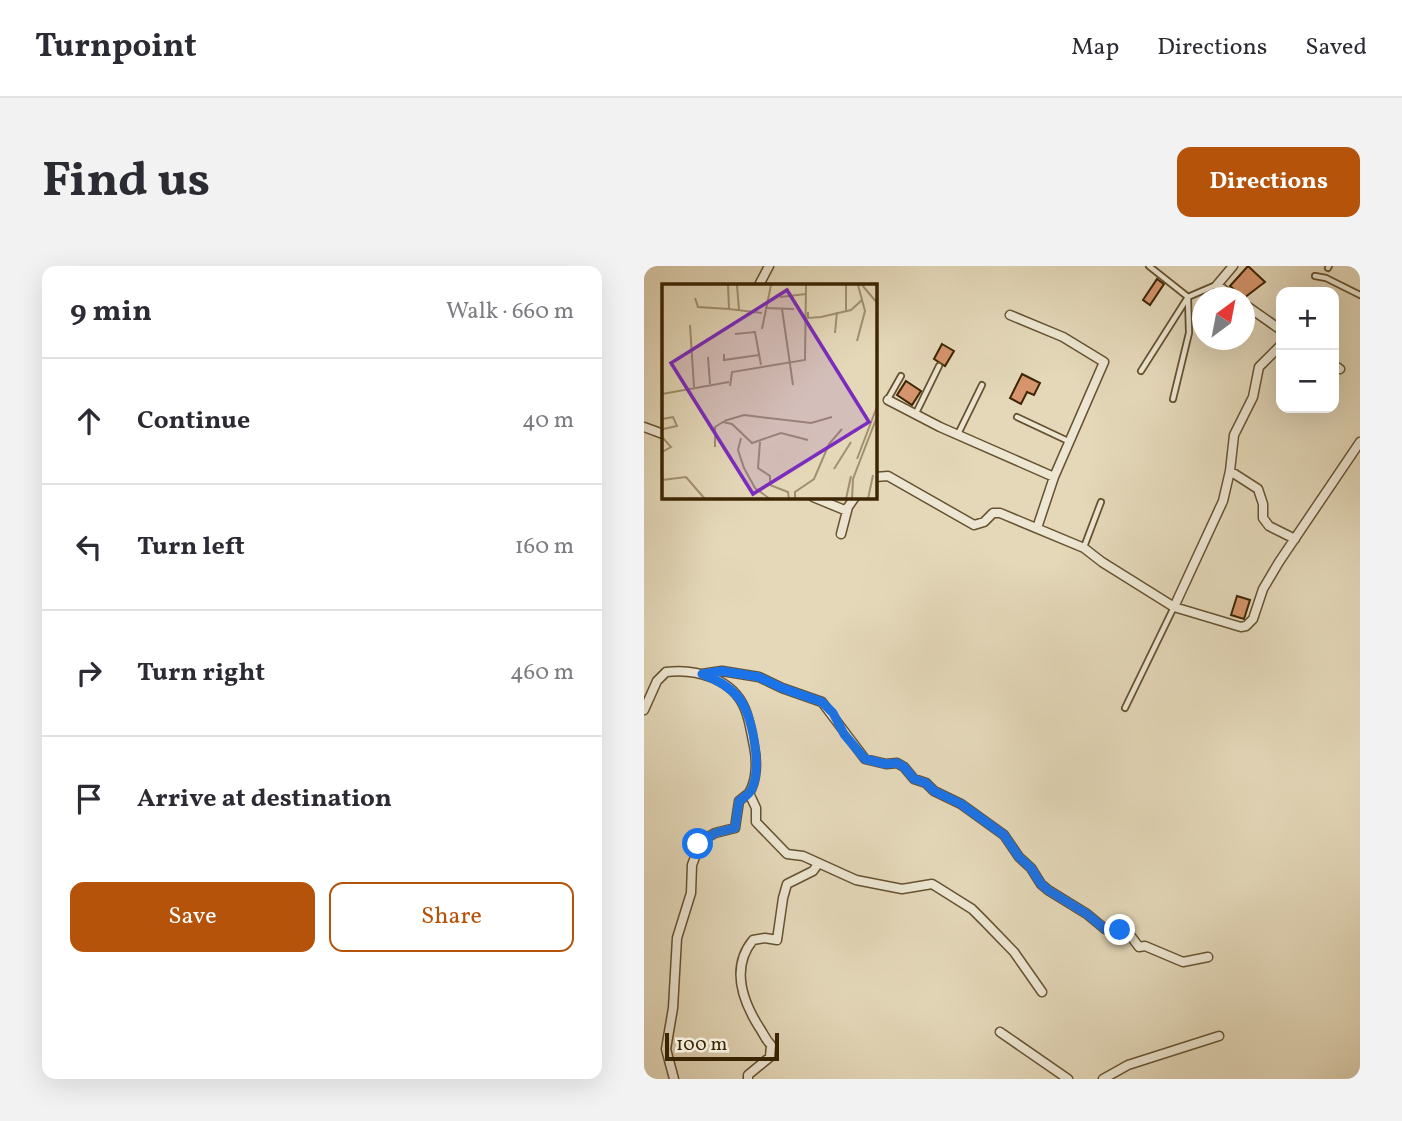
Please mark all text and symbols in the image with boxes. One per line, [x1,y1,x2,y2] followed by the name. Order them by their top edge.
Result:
[35,25,197,71] text: Turnpoint
[1071,31,1119,65] text: Map
[1157,31,1267,65] text: Directions
[1305,31,1367,65] text: Saved
[1177,147,1360,217] button: Directions
[42,148,210,217] text: Find us
[662,284,877,499] inset map
[1192,287,1255,350] north arrow
[1276,287,1339,413] map controls
[1276,287,1339,350] button: +
[70,291,152,333] text: 9 min
[446,296,574,328] text: Walk · 660 m
[1276,350,1339,413] button: −
[70,402,108,440] icon: ahead
[137,403,250,439] text: Continue
[522,405,574,437] text: 40 m
[70,528,108,566] icon: left
[137,529,245,565] text: Turn left
[515,531,574,563] text: 160 m
[70,654,108,692] icon: right
[137,655,265,691] text: Turn right
[510,657,574,689] text: 460 m
[70,780,108,818] icon: arrive
[137,781,392,817] text: Arrive at destination
[682,828,713,859] route start
[70,882,315,952] button: Save
[329,882,574,952] button: Share
[1104,914,1135,945] route end
[665,1030,779,1062] scale bar
[676,1032,727,1058] text: 100 m

